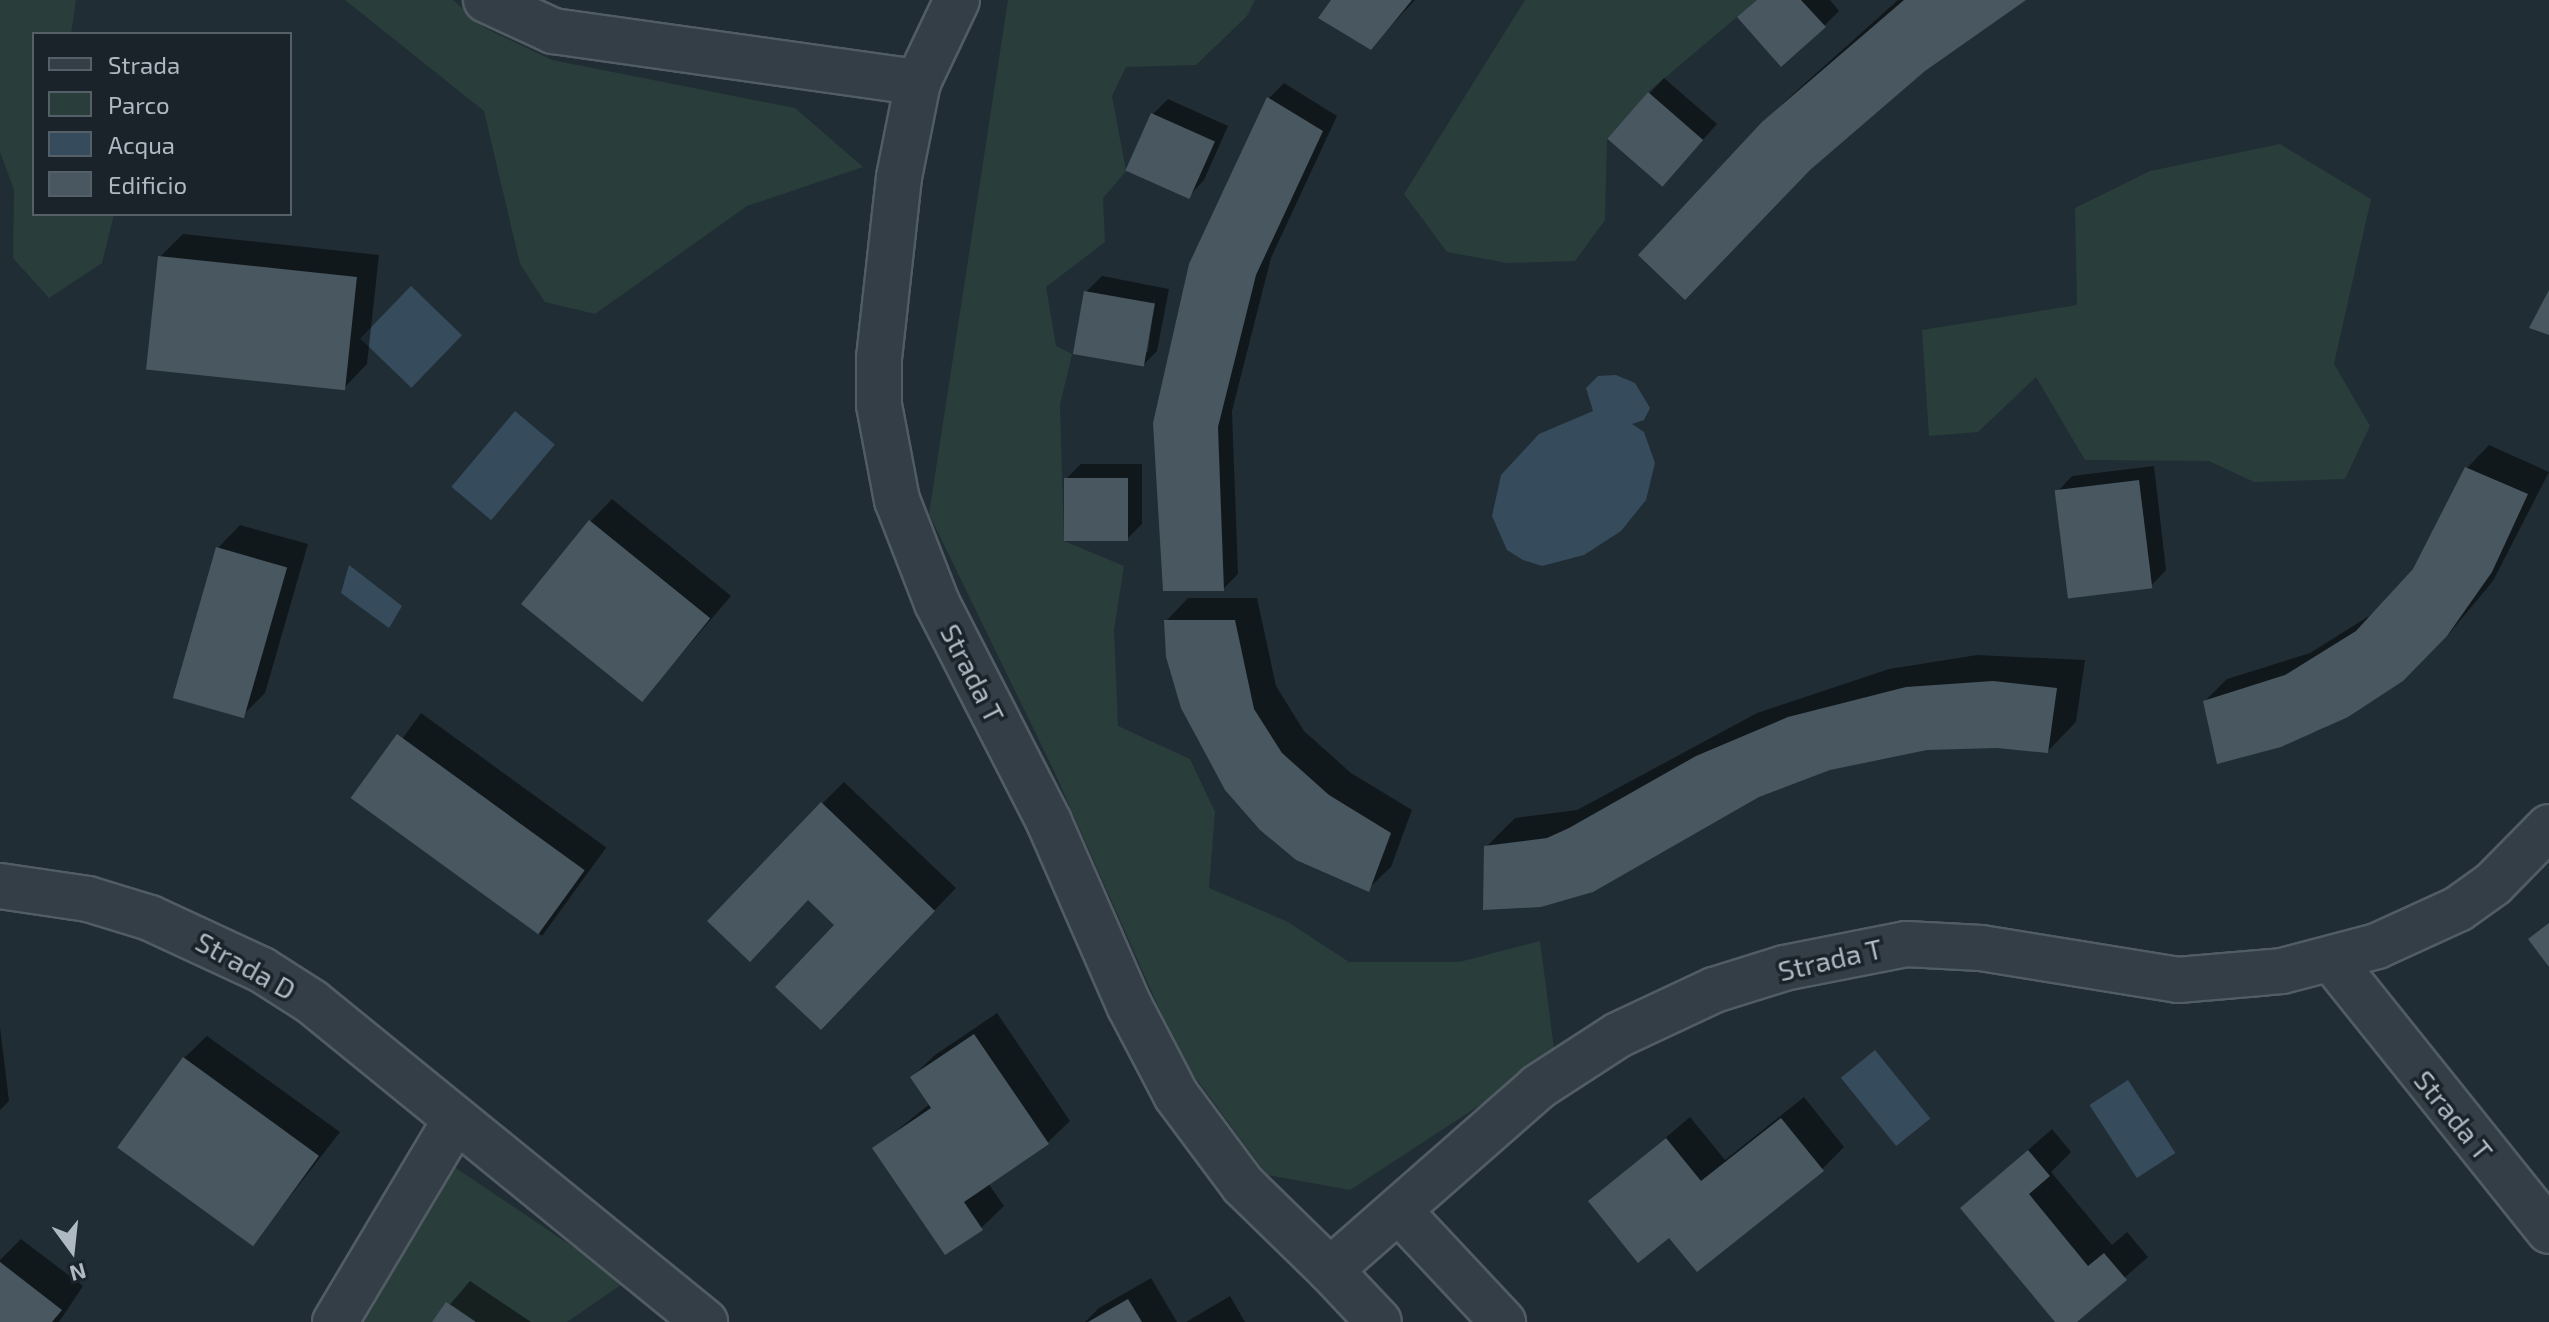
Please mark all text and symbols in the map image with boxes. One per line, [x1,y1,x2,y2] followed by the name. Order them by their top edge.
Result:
[32,32,292,216] legend
[108,50,180,79] text: Strada
[108,90,170,119] text: Parco
[108,130,175,159] text: Acqua
[108,170,187,199] text: Edificio
[934,618,1012,728] street label: Strada T
[190,924,302,1006] street label: Strada D
[1774,931,1886,987] street label: Strada T
[2407,1063,2501,1167] street label: Strada T
[32,1210,112,1290] north arrow
[67,1259,89,1288] text: N

